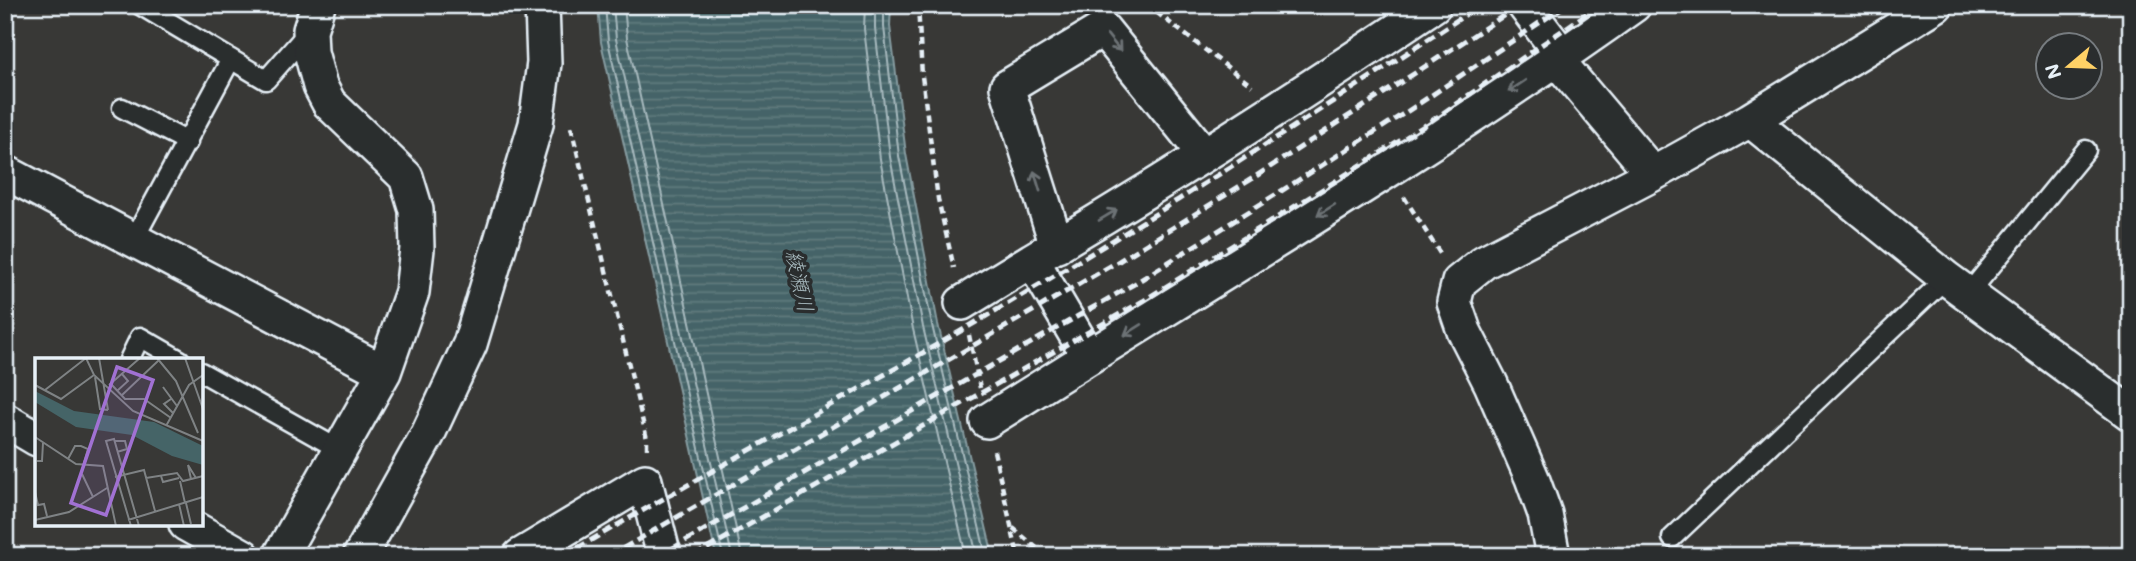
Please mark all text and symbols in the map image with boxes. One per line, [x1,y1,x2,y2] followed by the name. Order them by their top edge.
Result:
[2035,32,2104,102] north arrow
[1106,34,1122,52] one-way arrow
[2038,61,2067,83] text: N
[1508,79,1527,93] one-way arrow
[1029,170,1042,192] one-way arrow
[1317,203,1337,217] one-way arrow
[1098,208,1118,222] one-way arrow
[781,247,821,315] water label: 綾瀬川
[1123,323,1143,337] one-way arrow
[35,358,203,526] inset map

